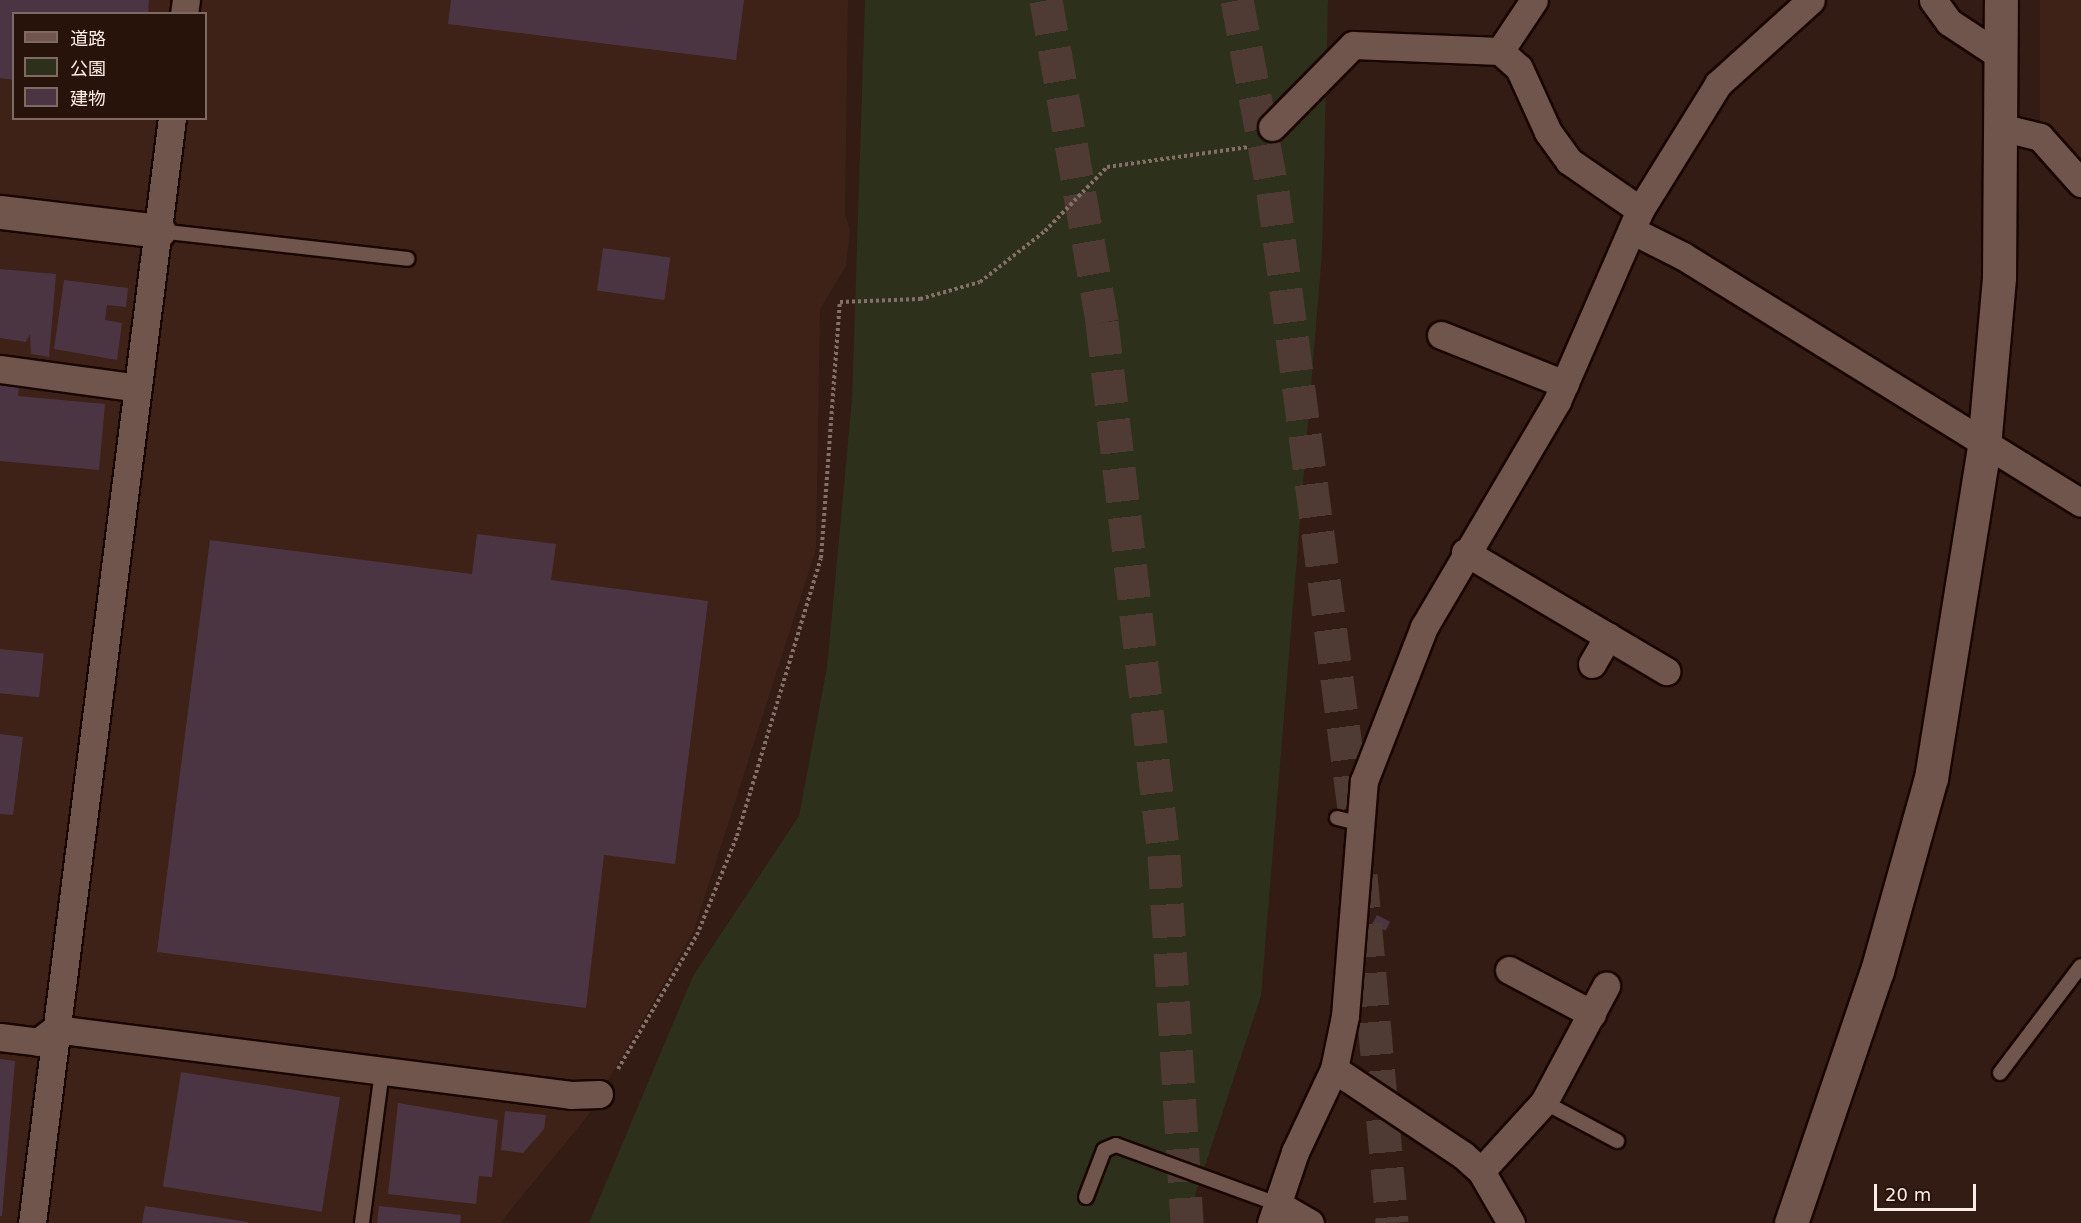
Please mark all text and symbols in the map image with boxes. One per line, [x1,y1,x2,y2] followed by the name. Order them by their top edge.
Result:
[12,12,207,120] legend
[70,28,106,49] text: 道路
[70,58,106,79] text: 公園
[70,88,106,109] text: 建物
[1877,1172,1979,1210] scale bar
[1885,1184,1931,1205] text: 20 m

